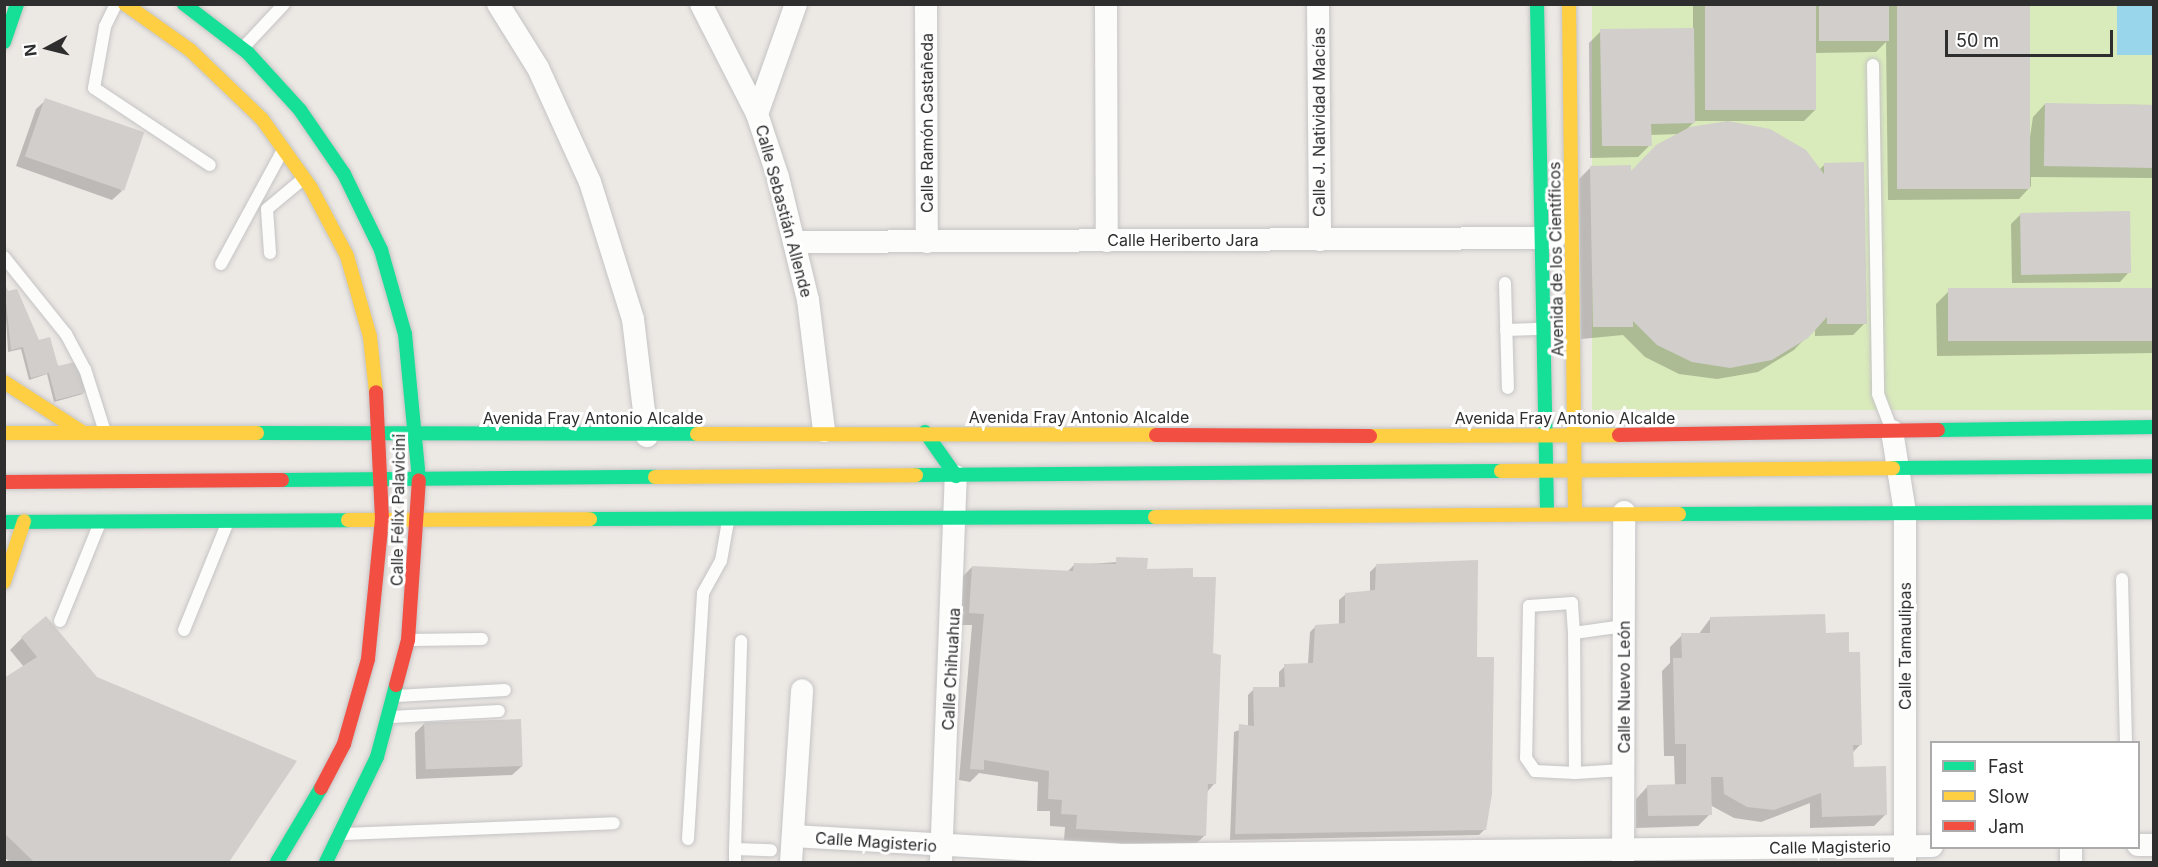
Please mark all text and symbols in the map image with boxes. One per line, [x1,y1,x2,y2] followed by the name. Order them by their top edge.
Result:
[18,18,78,78] north arrow
[1948,18,2116,56] scale bar
[1309,27,1329,217] street label: Calle J. Natividad Macías
[1956,30,1999,51] text: 50 m
[917,33,937,213] street label: Calle Ramón Castañeda
[19,43,41,57] text: N
[752,123,816,299] street label: Calle Sebastián Allende
[1545,161,1567,357] street label: Avenida de los Científicos
[1107,230,1259,250] street label: Calle Heriberto Jara
[969,407,1189,427] street label: Avenida Fray Antonio Alcalde
[483,408,703,428] street label: Avenida Fray Antonio Alcalde
[1455,408,1675,428] street label: Avenida Fray Antonio Alcalde
[387,434,409,586] street label: Calle Félix Palavicini
[1895,582,1915,710] street label: Calle Tamaulipas
[938,607,964,731] street label: Calle Chihuahua
[1614,621,1634,753] street label: Calle Nuevo León
[1930,741,2140,849] legend
[1988,756,2024,777] text: Fast
[1988,786,2029,807] text: Slow
[1988,816,2024,837] text: Jam
[814,828,938,856] street label: Calle Magisterio
[1769,836,1891,858] street label: Calle Magisterio

